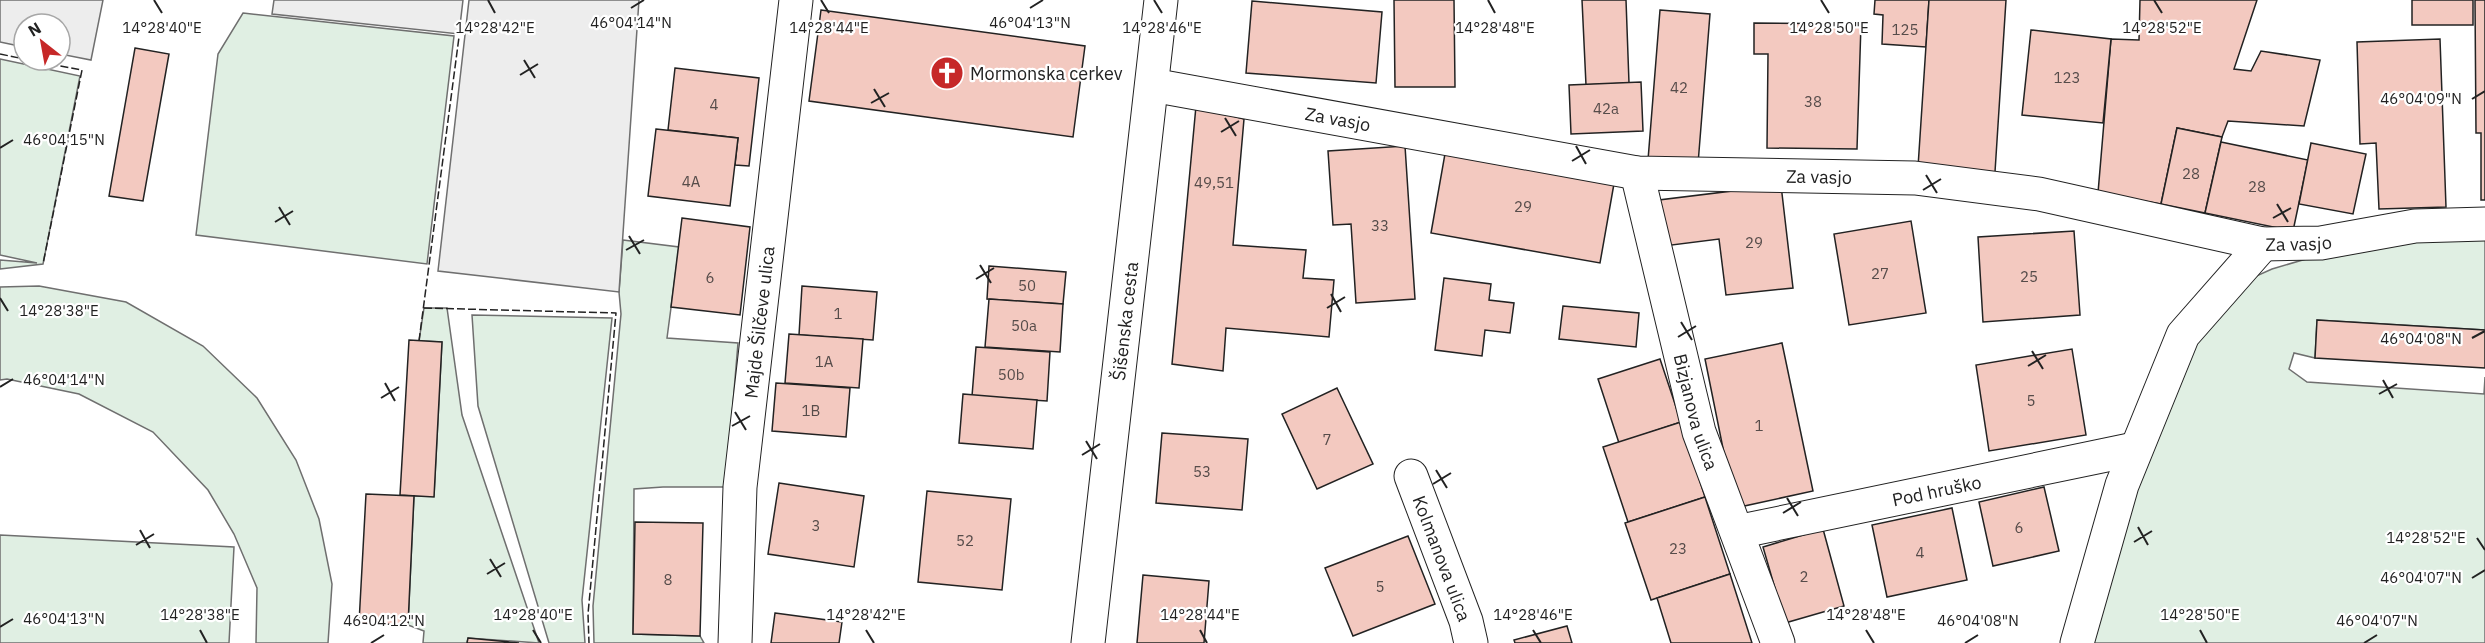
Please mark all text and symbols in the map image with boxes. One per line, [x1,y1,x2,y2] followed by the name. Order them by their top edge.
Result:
[12,12,72,72] north arrow
[590,13,672,32] text: 46°04'14"N
[989,13,1071,32] text: 46°04'13"N
[24,18,44,41] text: N
[122,18,202,37] text: 14°28'40"E
[455,18,535,37] text: 14°28'42"E
[789,18,869,37] text: 14°28'44"E
[1122,18,1202,37] text: 14°28'46"E
[1455,18,1535,37] text: 14°28'48"E
[1789,18,1869,37] text: 14°28'50"E
[2122,18,2202,37] text: 14°28'52"E
[1891,20,1919,39] house number: 125
[929,55,965,91] church icon: Mormonska cerkev
[970,62,1123,85] place label: Mormonska cerkev
[2053,68,2081,87] house number: 123
[1670,78,1688,97] house number: 42
[2380,89,2462,108] text: 46°04'09"N
[1804,92,1822,111] house number: 38
[709,95,719,114] house number: 4
[1593,99,1619,118] house number: 42a
[1303,102,1373,136] street label: Za vasjo
[23,130,105,149] text: 46°04'15"N
[1786,164,1852,188] street label: Za vasjo
[2182,164,2200,183] house number: 28
[682,172,701,191] house number: 4A
[1194,173,1234,192] house number: 49,51
[2248,177,2266,196] house number: 28
[1514,197,1532,216] house number: 29
[1371,216,1389,235] house number: 33
[2265,230,2333,255] street label: Za vasjo
[1745,233,1763,252] house number: 29
[739,244,779,400] street label: Majde Šilčeve ulica
[1105,260,1143,382] street label: Šišenska cesta
[1871,264,1889,283] house number: 27
[2020,267,2038,286] house number: 25
[705,268,715,287] house number: 6
[1018,276,1036,295] house number: 50
[19,301,99,320] text: 14°28'38"E
[833,304,843,323] house number: 1
[1011,316,1037,335] house number: 50a
[2380,329,2462,348] text: 46°04'08"N
[1669,351,1724,473] street label: Bizjanova ulica
[815,352,834,371] house number: 1A
[998,365,1024,384] house number: 50b
[23,370,105,389] text: 46°04'14"N
[2026,391,2036,410] house number: 5
[802,401,820,420] house number: 1B
[1754,416,1764,435] house number: 1
[1322,430,1332,449] house number: 7
[1193,462,1211,481] house number: 53
[1890,470,1983,511] street label: Pod hruško
[1408,492,1477,625] street label: Kolmanova ulica
[811,516,821,535] house number: 3
[2014,518,2024,537] house number: 6
[2386,528,2466,547] text: 14°28'52"E
[956,531,974,550] house number: 52
[1669,539,1687,558] house number: 23
[1915,543,1925,562] house number: 4
[1799,567,1809,586] house number: 2
[2380,568,2462,587] text: 46°04'07"N
[663,570,673,589] house number: 8
[1375,577,1385,596] house number: 5
[160,605,240,624] text: 14°28'38"E
[493,605,573,624] text: 14°28'40"E
[826,605,906,624] text: 14°28'42"E
[1160,605,1240,624] text: 14°28'44"E
[1493,605,1573,624] text: 14°28'46"E
[1826,605,1906,624] text: 14°28'48"E
[2160,605,2240,624] text: 14°28'50"E
[23,609,105,628] text: 46°04'13"N
[343,611,425,630] text: 46°04'12"N
[1937,611,2019,630] text: 46°04'08"N
[2336,611,2418,630] text: 46°04'07"N

